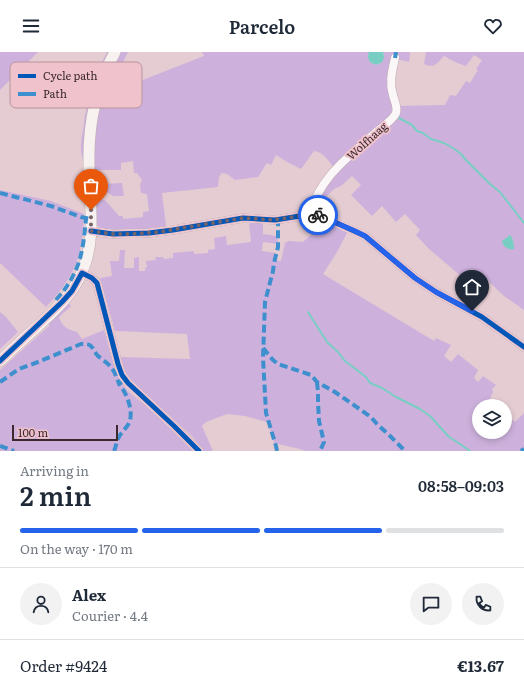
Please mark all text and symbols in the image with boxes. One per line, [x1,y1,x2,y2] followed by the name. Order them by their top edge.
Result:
[229,13,295,40] text: Parcelo
[20,15,42,37] icon: menu
[482,15,504,37] icon: heart
[10,62,142,108] legend
[43,67,98,83] text: Cycle path
[43,85,67,101] text: Path
[342,117,391,163] street label: Wolfhaag
[74,169,108,210] pin
[80,175,102,197] icon: bag
[298,195,338,235] courier
[307,204,329,226] icon: bike
[455,270,489,311] pin
[461,276,483,298] icon: home
[472,399,512,439] map controls
[472,399,512,439] button: layers
[12,423,118,442] scale bar
[18,424,48,440] text: 100 m
[20,461,89,480] text: Arriving in
[418,474,504,497] text: 08:58–09:03
[20,475,91,514] text: 2 min
[20,539,133,558] text: On the way · 170 m
[20,583,62,625] button: person
[72,583,106,606] text: Alex
[410,583,452,625] button: chat
[462,583,504,625] button: phone
[72,606,148,625] text: Courier · 4.4
[20,654,107,677] text: Order #9424
[457,654,504,677] text: €13.67

